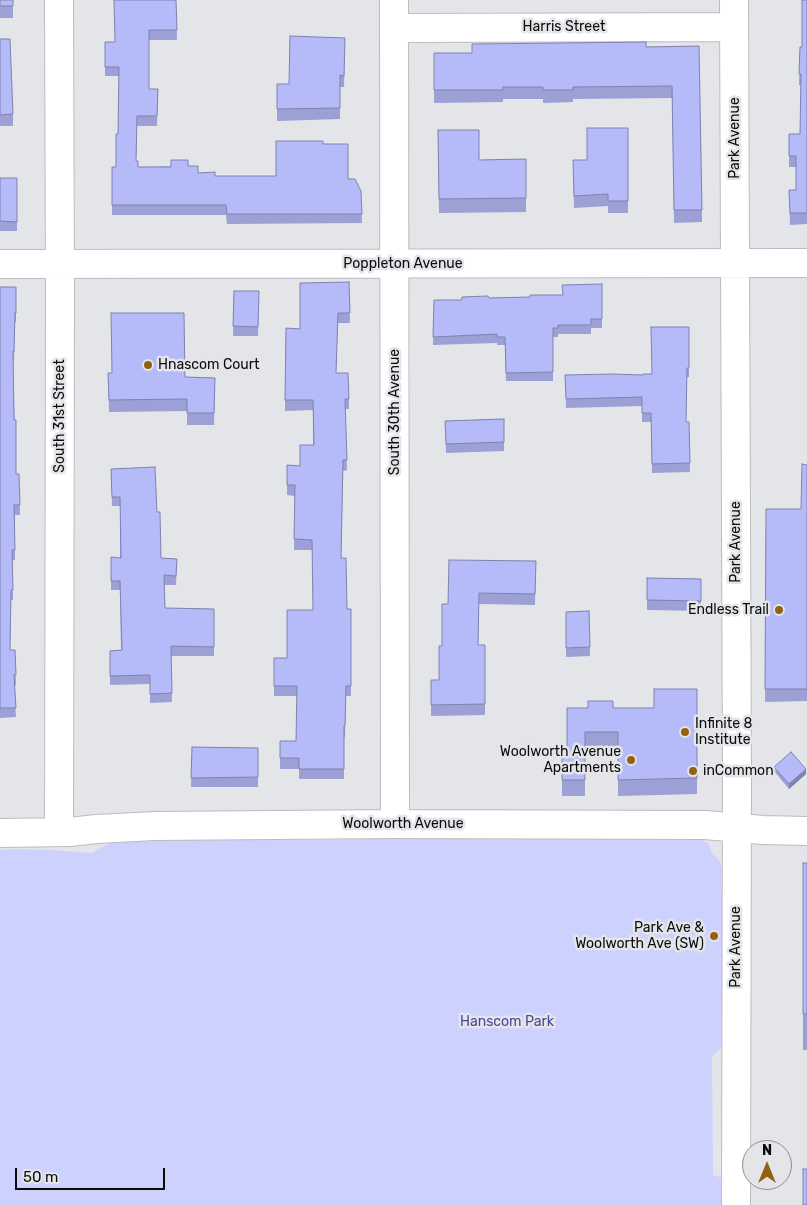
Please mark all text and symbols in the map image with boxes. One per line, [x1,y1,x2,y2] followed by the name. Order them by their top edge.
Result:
[523,19,605,35] street label: Harris Street
[727,97,743,179] street label: Park Avenue
[343,256,463,272] street label: Poppleton Avenue
[387,349,403,475] street label: South 30th Avenue
[158,357,260,373] place label: Hnascom Court
[52,359,68,473] street label: South 31st Street
[142,359,154,371] marker: Hnascom Court
[728,501,744,583] street label: Park Avenue
[688,602,769,618] place label: Endless Trail
[773,604,785,616] marker: Endless Trail
[695,716,752,749] place label: Infinite 8 Institute
[679,726,691,738] marker: Infinite 8 Institute
[500,744,621,776] place label: Woolworth Avenue Apartments
[625,754,637,766] marker: Woolworth Avenue Apartments
[703,763,774,779] place label: inCommon
[687,765,699,777] marker: inCommon
[342,816,464,832] street label: Woolworth Avenue
[728,906,744,988] street label: Park Avenue
[575,920,704,952] place label: Park Ave & Woolworth Ave (SW)
[708,930,720,942] marker: Park Ave & Woolworth Ave (SW)
[460,1014,554,1030] park label: Hanscom Park
[742,1140,792,1190] north arrow
[762,1142,772,1159] text: N
[18,1158,168,1190] scale bar
[23,1168,58,1186] text: 50 m

